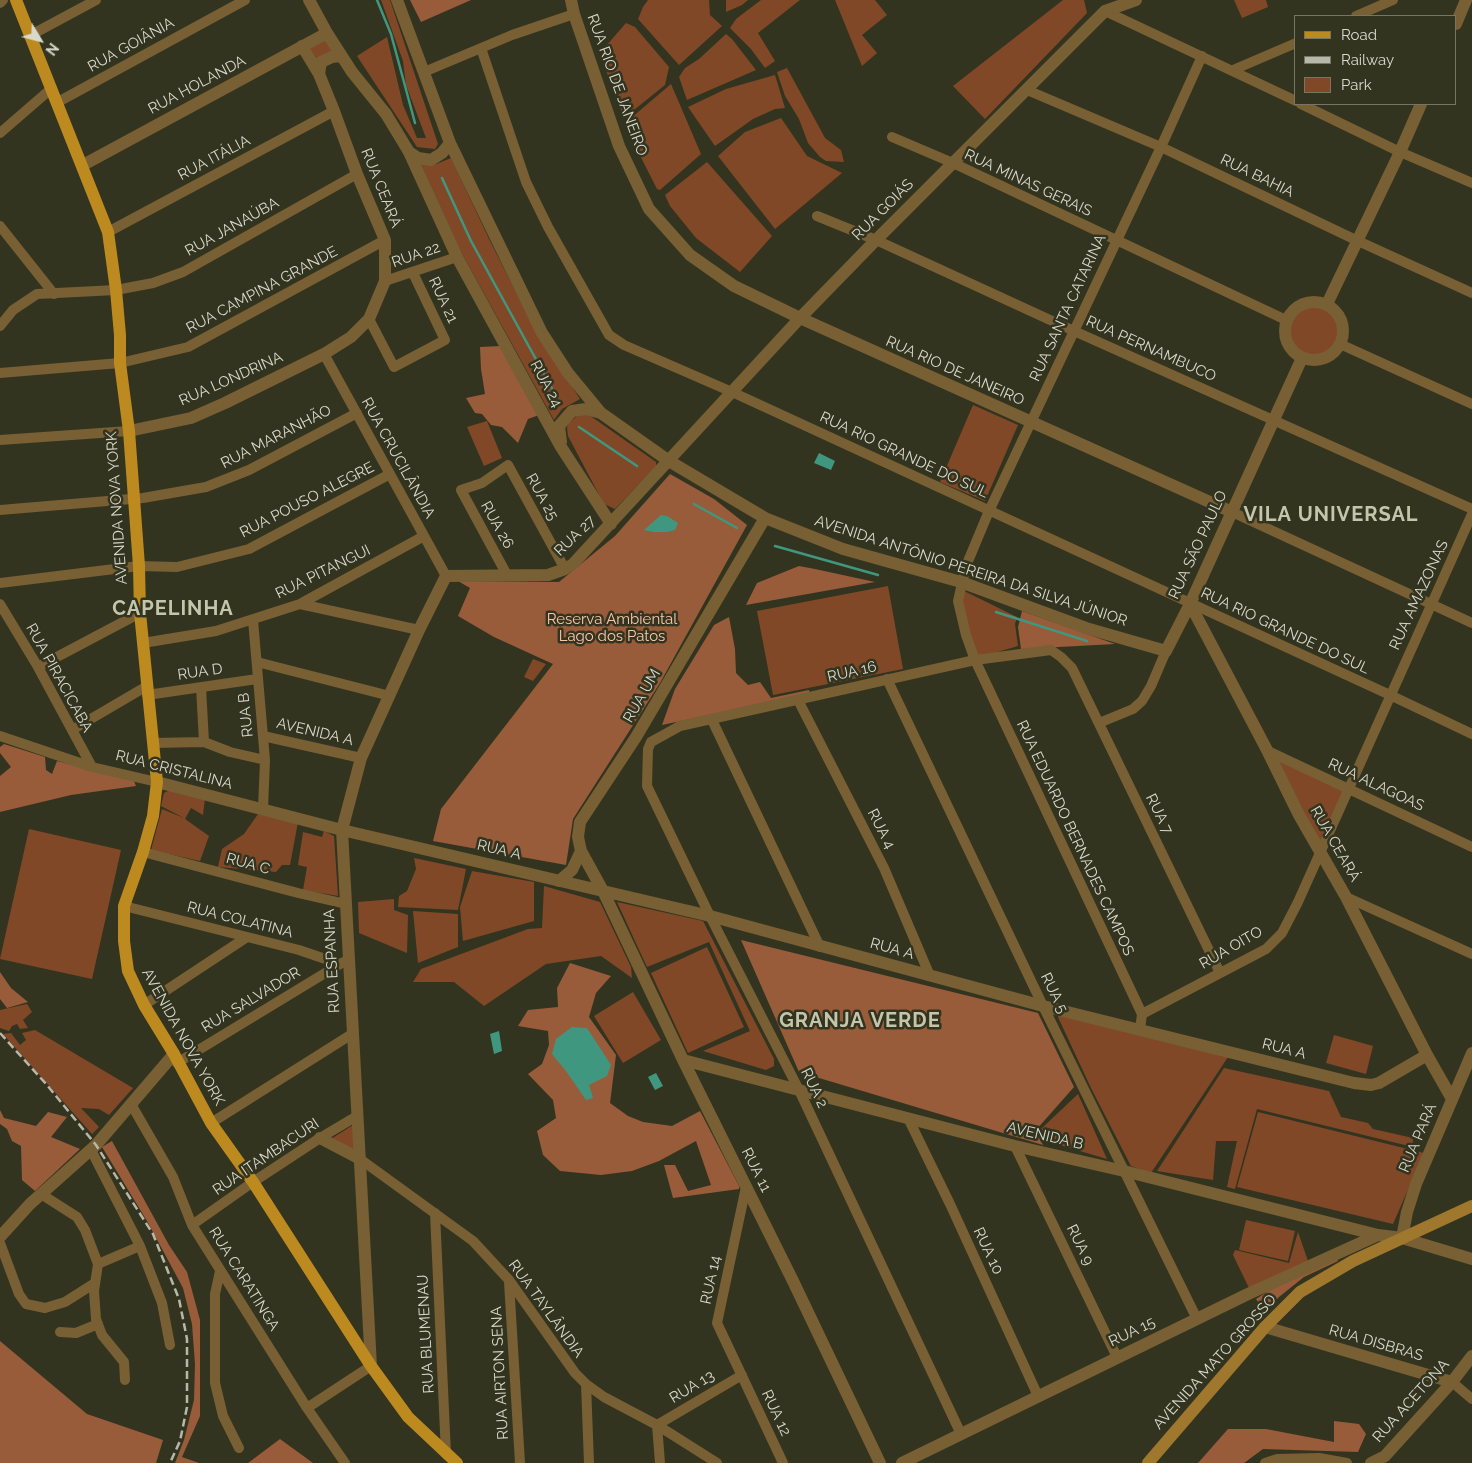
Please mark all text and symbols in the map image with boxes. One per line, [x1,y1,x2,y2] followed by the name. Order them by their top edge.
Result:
[583,12,651,158] street label: RUA RIO DE JANEIRO
[85,14,177,76] street label: RUA GOIÂNIA
[15,15,65,65] north arrow
[1294,15,1457,105] legend
[1341,26,1377,44] text: Road
[42,40,62,58] text: N
[1341,51,1394,69] text: Railway
[145,52,249,118] street label: RUA HOLANDA
[1341,76,1372,94] text: Park
[175,131,253,185] street label: RUA ITÁLIA
[357,146,405,230] street label: RUA CEARÁ
[961,146,1095,220] street label: RUA MINAS GERAIS
[1217,150,1297,202] street label: RUA BAHIA
[849,176,917,244] street label: RUA GOIÁS
[182,194,282,260] street label: RUA JANAÚBA
[1026,232,1110,384] street label: RUA SANTA CATARINA
[389,238,443,272] street label: RUA 22
[183,242,341,338] street label: RUA CAMPINA GRANDE
[425,274,461,326] street label: RUA 21
[1083,312,1219,386] street label: RUA PERNAMBUCO
[883,332,1027,410] street label: RUA RIO DE JANEIRO
[176,348,286,410] street label: RUA LONDRINA
[526,357,566,411] street label: RUA 24
[357,395,439,521] street label: RUA CRUCILÂNDIA
[218,401,334,473] street label: RUA MARANHÃO
[817,408,991,502] street label: RUA RIO GRANDE DO SUL
[103,431,131,585] street label: AVENIDA NOVA YORK
[237,458,377,542] street label: RUA POUSO ALEGRE
[522,470,562,524] street label: RUA 25
[1165,488,1231,602] street label: RUA SÃO PAULO
[477,498,517,552] street label: RUA 26
[1242,503,1420,527] district label: VILA UNIVERSAL
[551,512,599,560] street label: RUA 27
[812,512,1130,630] street label: AVENIDA ANTÔNIO PEREIRA DA SILVA JÚNIOR
[1386,537,1452,653] street label: RUA AMAZONAS
[273,541,373,603] street label: RUA PITANGUI
[1198,584,1372,678] street label: RUA RIO GRANDE DO SUL
[111,597,235,621] district label: CAPELINHA
[547,610,677,645] park label: Reserva Ambiental Lago dos Patos
[22,621,96,735] street label: RUA PIRACICABA
[826,658,878,686] street label: RUA 16
[176,660,224,684] street label: RUA D
[619,666,665,726] street label: RUA UM
[235,692,257,738] street label: RUA B
[275,714,355,750] street label: AVENIDA A
[1012,717,1138,959] street label: RUA EDUARDO BERNADES CAMPOS
[114,747,234,793] street label: RUA CRISTALINA
[1325,755,1427,815] street label: RUA ALAGOAS
[1142,791,1176,837] street label: RUA 7
[1306,803,1364,885] street label: RUA CEARÁ
[863,806,899,852] street label: RUA 4
[475,836,523,864] street label: RUA A
[224,849,272,879] street label: RUA C
[185,898,295,942] street label: RUA COLATINA
[320,908,344,1014] street label: RUA ESPANHA
[1196,923,1266,973] street label: RUA OITO
[868,935,916,963] street label: RUA A
[198,963,304,1037] street label: RUA SALVADOR
[138,965,228,1109] street label: AVENIDA NOVA YORK
[1037,970,1071,1016] street label: RUA 5
[778,1009,942,1033] district label: GRANJA VERDE
[1260,1035,1308,1063] street label: RUA A
[797,1065,831,1111] street label: RUA 2
[1395,1101,1441,1175] street label: RUA PARÁ
[209,1115,323,1199] street label: RUA ITAMBACURI
[1005,1118,1085,1154] street label: AVENIDA B
[737,1145,775,1195] street label: RUA 11
[1062,1222,1098,1268] street label: RUA 9
[205,1224,283,1334] street label: RUA CARATINGA
[969,1224,1007,1278] street label: RUA 10
[697,1254,725,1306] street label: RUA 14
[504,1257,588,1361] street label: RUA TAYLÂNDIA
[414,1274,438,1394] street label: RUA BLUMENAU
[1150,1291,1280,1433] street label: AVENIDA MATO GROSSO
[488,1306,512,1440] street label: RUA AIRTON SENA
[1106,1313,1158,1351] street label: RUA 15
[1327,1321,1425,1365] street label: RUA DISBRAS
[1369,1356,1453,1446] street label: RUA ACETONA
[666,1367,718,1407] street label: RUA 13
[758,1387,794,1439] street label: RUA 12

